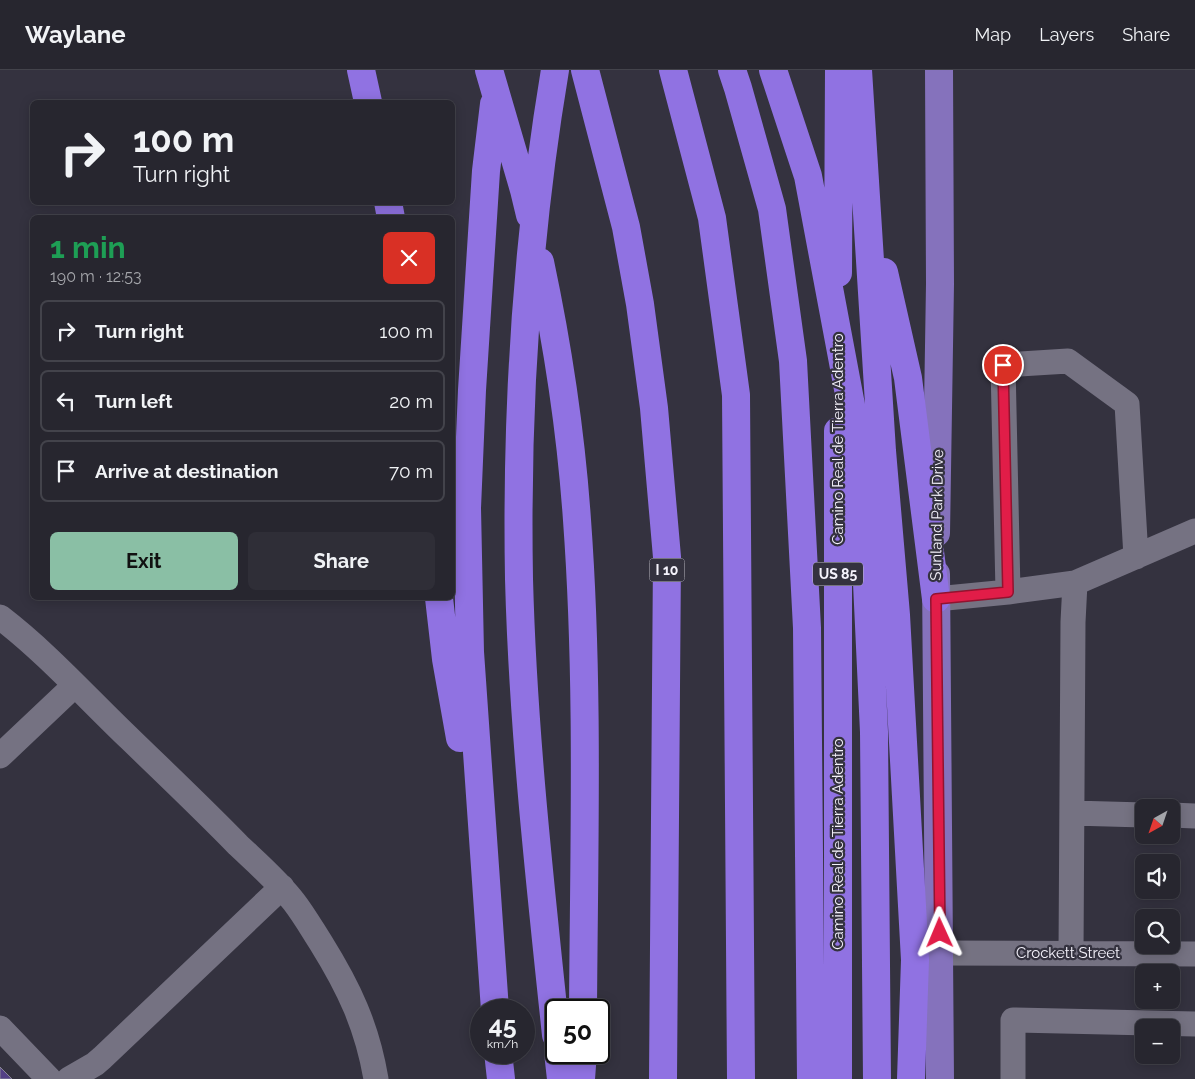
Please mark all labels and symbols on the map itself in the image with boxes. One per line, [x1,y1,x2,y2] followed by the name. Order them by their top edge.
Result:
[829,333,847,545] street label: Camino Real de Tierra Adentro
[982,344,1024,386] pin
[927,449,947,581] street label: Sunland Park Drive
[650,558,684,582] road number: I 10
[813,562,863,586] road number: US 85
[829,738,847,950] street label: Camino Real de Tierra Adentro
[1135,799,1180,844] north arrow
[913,906,965,958] position arrow
[1016,944,1120,962] street label: Crockett Street
[545,999,610,1064] speed limit sign: 50

